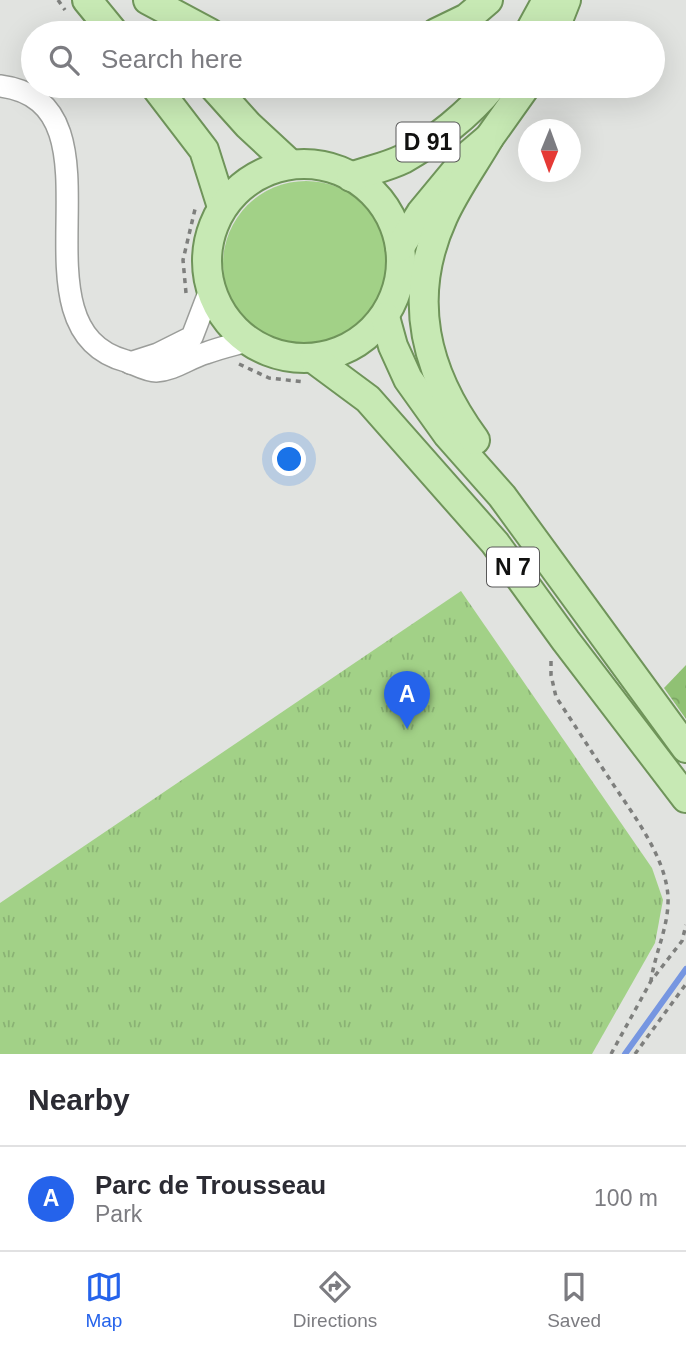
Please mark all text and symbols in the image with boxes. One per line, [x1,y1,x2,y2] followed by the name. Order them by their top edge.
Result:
[21,21,665,98] search box
[45,41,83,79] icon: search
[101,44,243,74] text: Search here
[518,119,581,182] north arrow
[396,122,460,162] road number: D 91
[272,442,306,476] your location
[487,548,539,586] road number: N 7
[384,671,430,729] pin: A
[28,1083,130,1116] text: Nearby
[95,1170,326,1200] text: Parc de Trousseau
[43,1185,59,1211] text: A
[594,1185,658,1211] text: 100 m
[95,1201,142,1227] text: Park
[85,1268,123,1332] tab: Map
[293,1268,377,1332] tab: Directions
[547,1268,601,1332] tab: Saved

